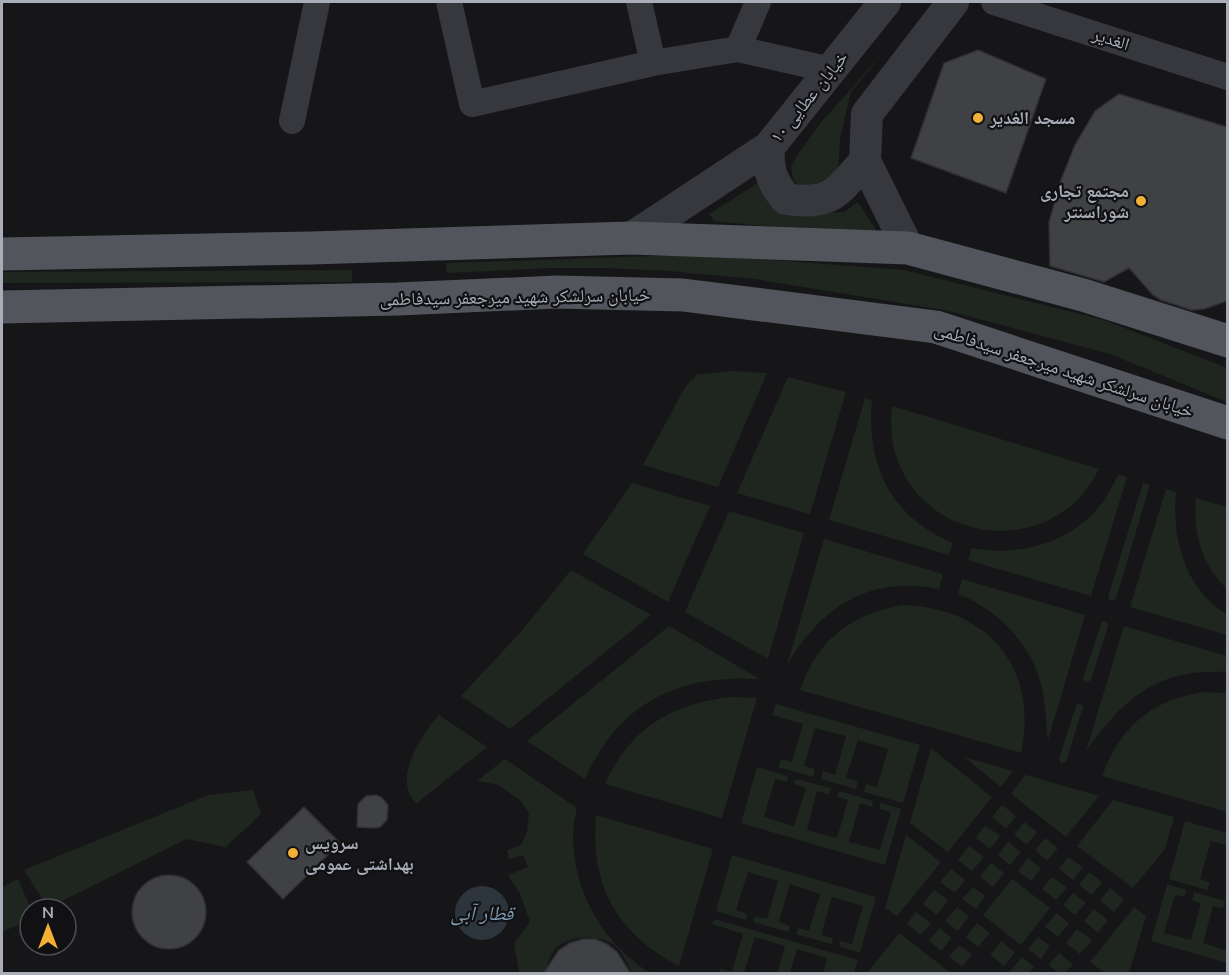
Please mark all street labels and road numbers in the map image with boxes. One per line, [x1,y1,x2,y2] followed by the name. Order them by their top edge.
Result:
[1088,21,1133,56] street label: الغدیر
[765,46,853,148] street label: خیابان عطایی ۱۰
[379,283,651,311] street label: خیابان سرلشکر شهید میرجعفر سیدفاطمی
[931,317,1197,423] street label: خیابان سرلشکر شهید میرجعفر سیدفاطمی

